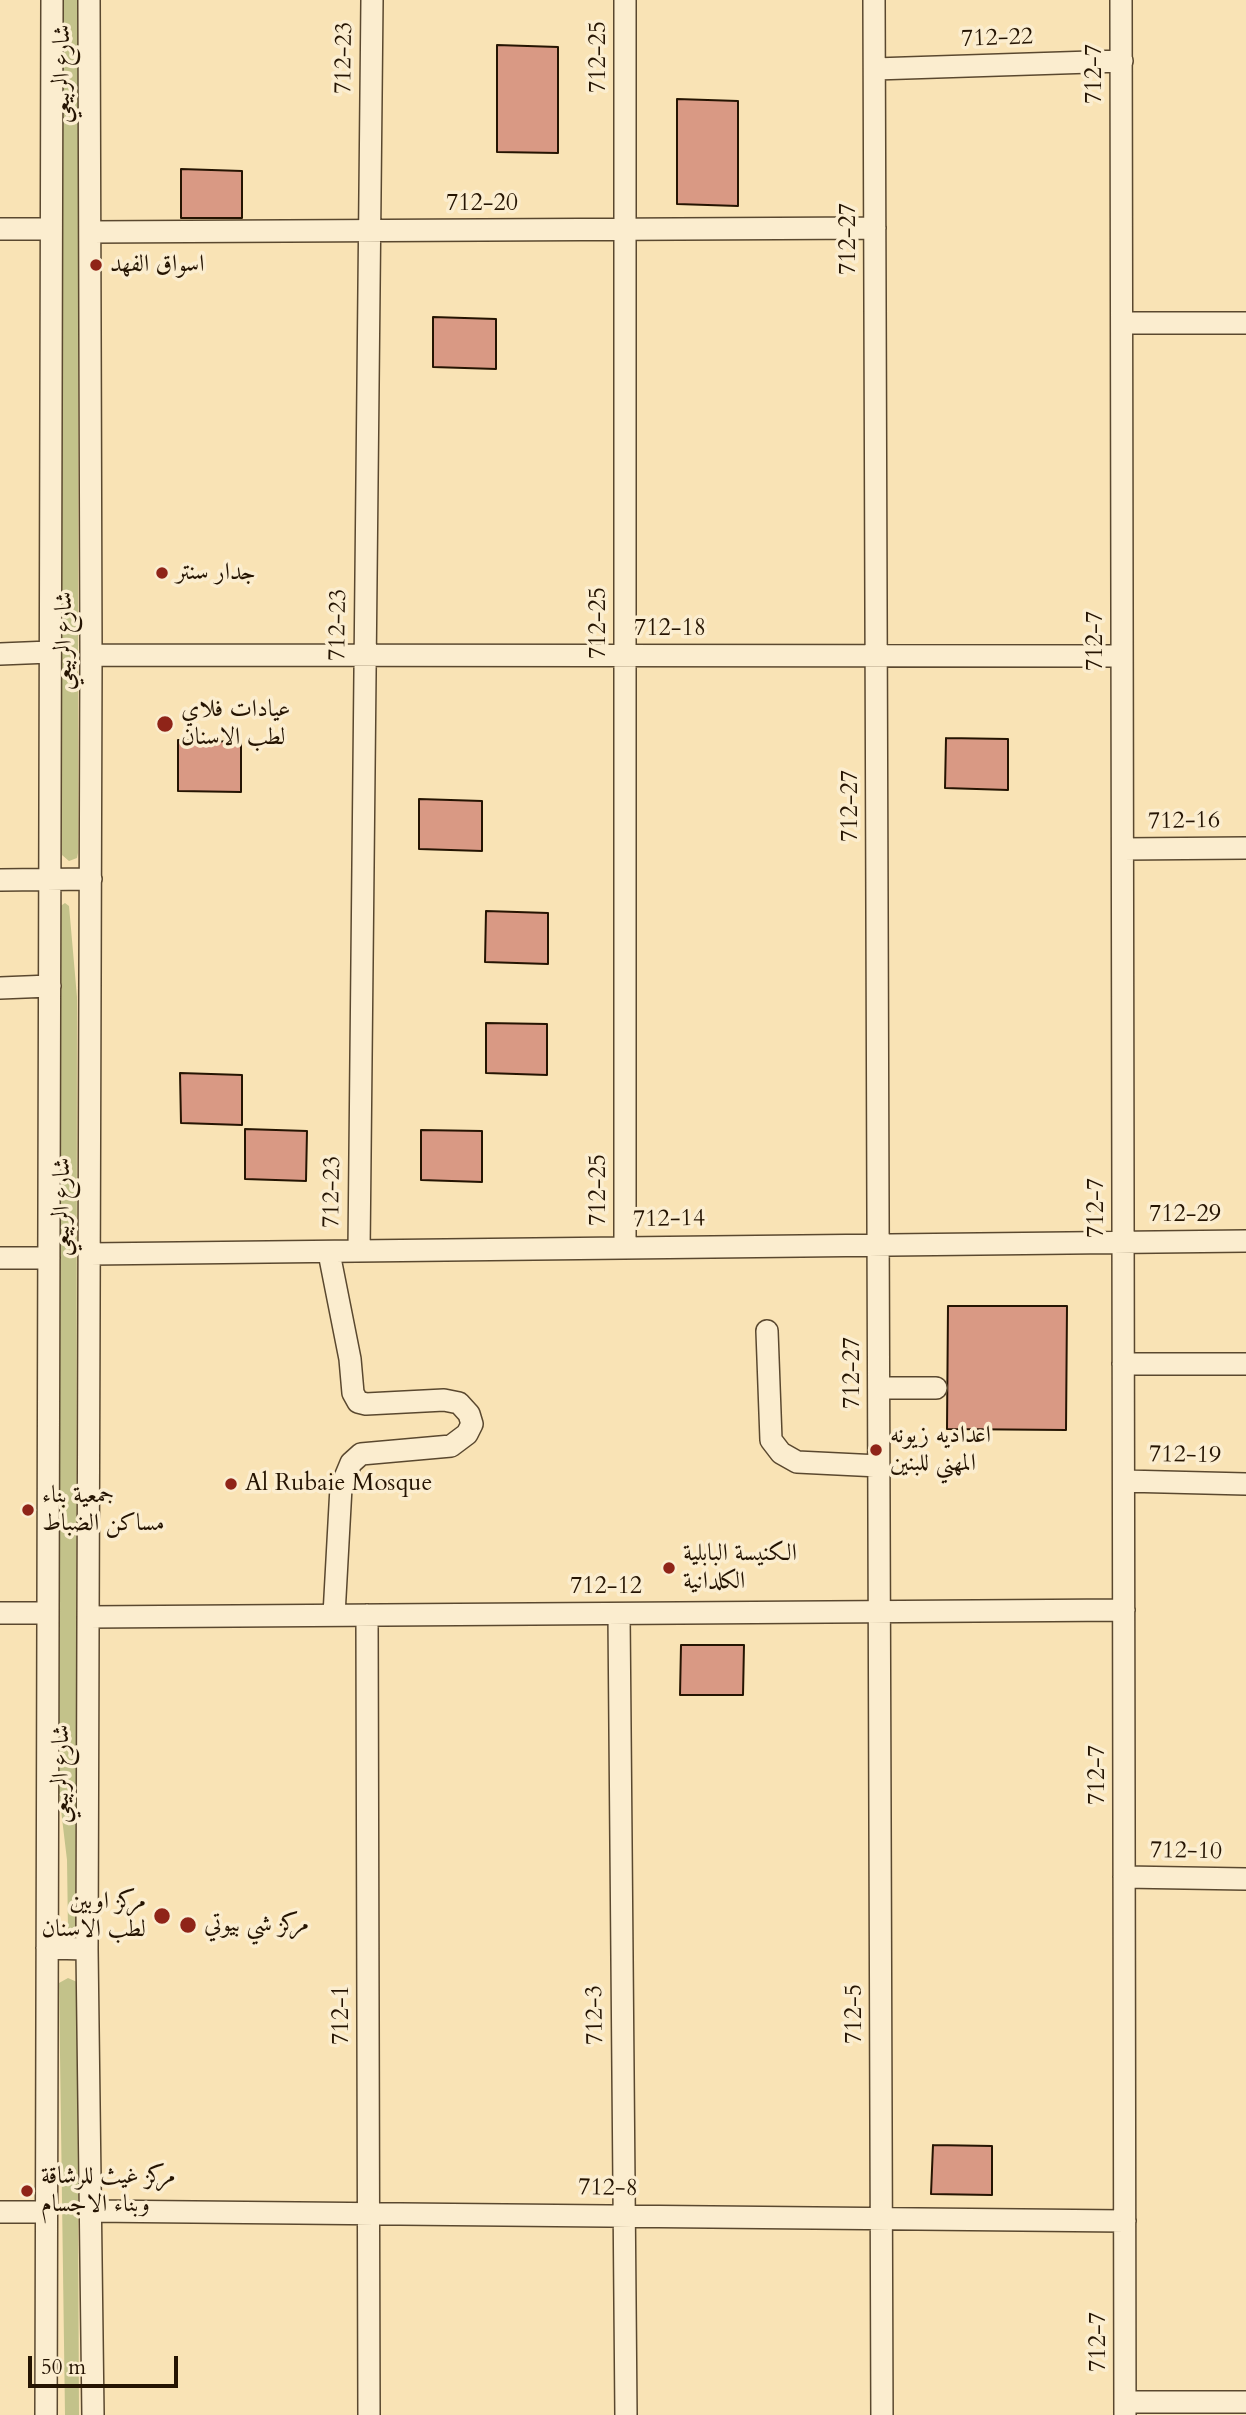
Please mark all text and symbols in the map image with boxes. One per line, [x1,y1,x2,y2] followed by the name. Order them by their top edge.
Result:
[585,21,613,93] street label: 712-25
[330,22,360,94] street label: 712-23
[960,23,1034,55] street label: 712-22
[49,25,77,123] street label: شارع الربيعي
[1081,44,1109,104] street label: 712-7
[446,190,518,218] street label: 712-20
[835,203,863,275] street label: 712-27
[110,251,204,279] place label: اسواق الفهد
[88,257,104,273] marker: اسواق الفهد
[176,559,256,587] place label: جدار سنتر
[154,565,170,581] marker: جدار سنتر
[585,587,613,659] street label: 712-25
[324,589,354,661] street label: 712-23
[51,592,79,690] street label: شارع الربيعي
[1082,611,1110,671] street label: 712-7
[634,615,706,643] street label: 712-18
[181,696,290,752] place label: عيادات فلاي لطب الاسنان
[155,714,175,734] marker: عيادات فلاي لطب الاسنان
[837,770,865,842] street label: 712-27
[1148,807,1220,837] street label: 712-16
[585,1154,613,1226] street label: 712-25
[318,1156,348,1228] street label: 712-23
[49,1158,77,1256] street label: شارع الربيعي
[1083,1178,1111,1238] street label: 712-7
[1149,1201,1221,1229] street label: 712-29
[633,1205,705,1235] street label: 712-14
[839,1337,867,1409] street label: 712-27
[890,1422,991,1478] place label: اعداديه زيونه المهني للبنين
[1149,1441,1221,1471] street label: 712-19
[868,1442,884,1458] marker: اعداديه زيونه المهني للبنين
[245,1470,432,1498] place label: Al Rubaie Mosque
[223,1476,239,1492] marker: Al Rubaie Mosque
[42,1482,165,1538] place label: جمعية بناء مساكن الضباط
[20,1502,36,1518] marker: جمعية بناء مساكن الضباط
[683,1540,797,1596] place label: الكنيسة البابلية الكلدانية
[661,1560,677,1576] marker: الكنيسة البابلية الكلدانية
[570,1573,642,1601] street label: 712-12
[48,1725,76,1823] street label: شارع الربيعي
[1084,1745,1112,1805] street label: 712-7
[1150,1837,1222,1867] street label: 712-10
[42,1888,146,1944] place label: مركز اوبين لطب الاسنان
[152,1906,172,1926] marker: مركز اوبين لطب الاسنان
[204,1911,309,1939] place label: مركز شي بيوتي
[178,1915,198,1935] marker: مركز شي بيوتي
[841,1984,869,2044] street label: 712-5
[328,1985,356,2045] street label: 712-1
[581,1985,611,2045] street label: 712-3
[41,2163,176,2219] place label: مركز غيث للرشاقة وبناء الاجسام
[578,2174,638,2204] street label: 712-8
[19,2183,35,2199] marker: مركز غيث للرشاقة وبناء الاجسام
[1085,2312,1113,2372] street label: 712-7
[32,2342,182,2386] scale bar
[41,2353,86,2382] text: 50 m

